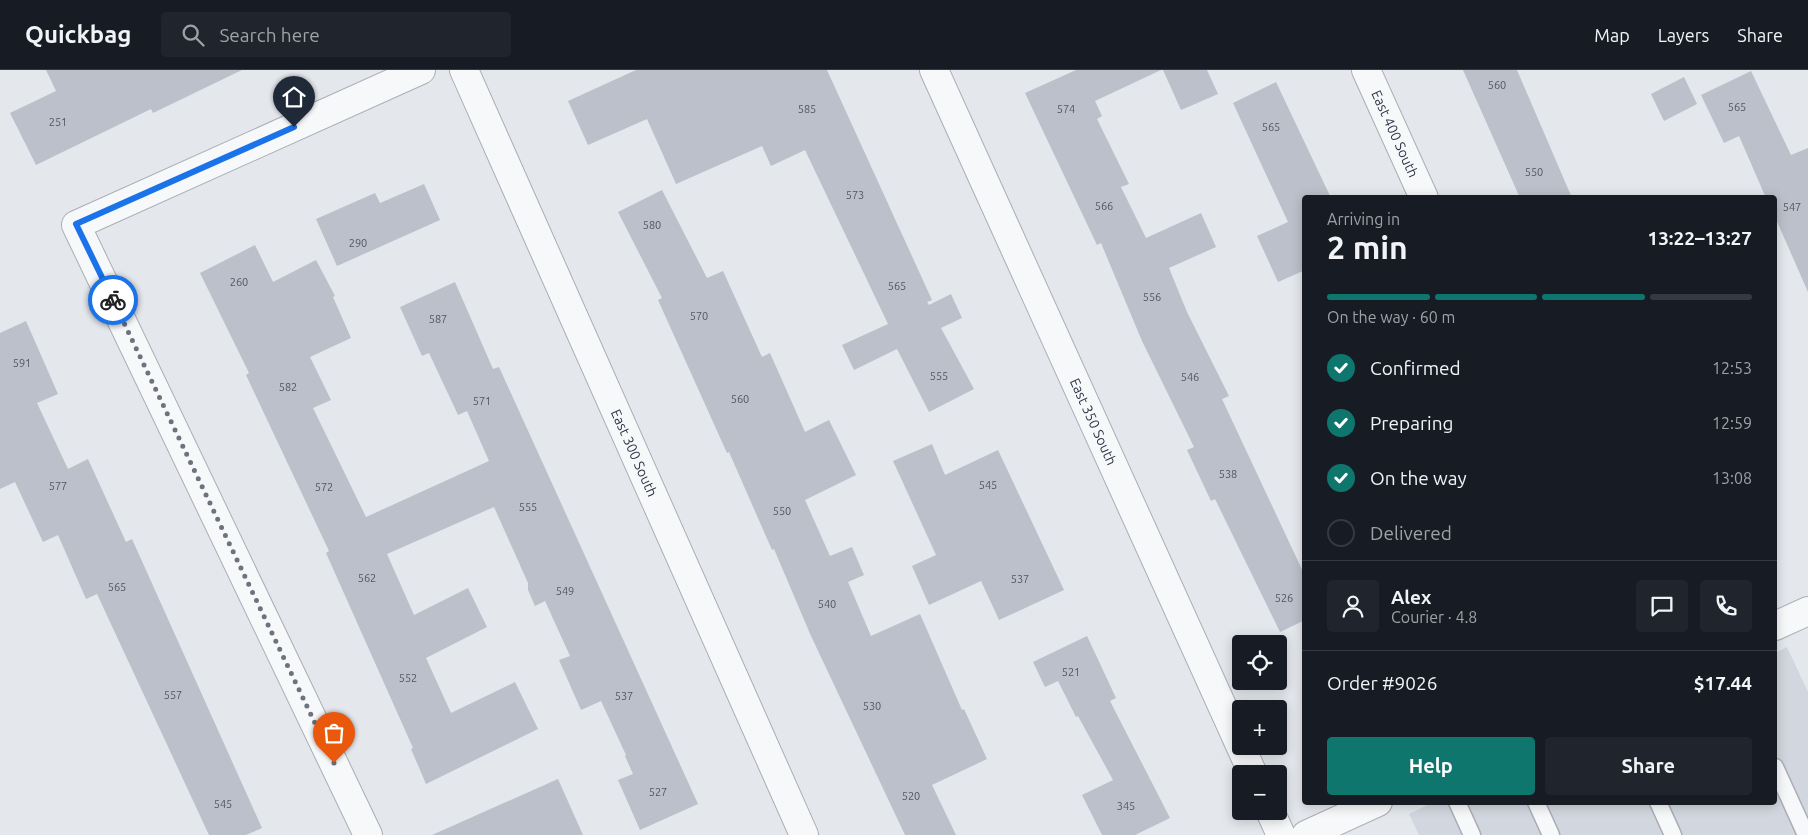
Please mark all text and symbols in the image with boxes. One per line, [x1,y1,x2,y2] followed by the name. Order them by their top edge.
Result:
[161,12,511,57] search box
[25,21,131,48] text: Quickbag
[179,21,207,49] icon: search
[219,24,320,46] text: Search here
[1594,25,1630,45] text: Map
[1658,25,1709,45] text: Layers
[1737,25,1783,45] text: Share
[273,76,315,127] pin
[1488,79,1506,91] house number: 560
[280,83,308,111] icon: home
[1368,88,1422,180] street label: East 400 South
[1728,101,1746,113] house number: 565
[798,103,816,115] house number: 585
[1057,103,1075,115] house number: 574
[49,116,67,128] house number: 251
[1262,121,1280,133] house number: 565
[1525,166,1543,178] house number: 550
[846,189,864,201] house number: 573
[1095,200,1113,212] house number: 566
[1783,201,1801,213] house number: 547
[1327,210,1400,228] text: Arriving in
[643,219,661,231] house number: 580
[1647,227,1752,249] text: 13:22–13:27
[1327,229,1408,265] text: 2 min
[349,237,367,249] house number: 290
[88,275,138,325] courier
[230,276,248,288] house number: 260
[888,280,906,292] house number: 565
[99,286,127,314] icon: bike
[1143,291,1161,303] house number: 556
[1327,308,1455,326] text: On the way · 60 m
[690,310,708,322] house number: 570
[429,313,447,325] house number: 587
[1327,354,1355,382] icon: check
[13,357,31,369] house number: 591
[1370,357,1461,379] text: Confirmed
[1712,359,1752,377] text: 12:53
[930,370,948,382] house number: 555
[1181,371,1199,383] house number: 546
[1067,376,1120,468] street label: East 350 South
[279,381,297,393] house number: 582
[731,393,749,405] house number: 560
[473,395,491,407] house number: 571
[608,407,661,499] street label: East 300 South
[1327,409,1355,437] icon: check
[1370,412,1454,434] text: Preparing
[1712,414,1752,432] text: 12:59
[1327,464,1355,492] icon: check
[1370,467,1467,489] text: On the way
[1219,468,1237,480] house number: 538
[1712,469,1752,487] text: 13:08
[979,479,997,491] house number: 545
[49,480,67,492] house number: 577
[315,481,333,493] house number: 572
[519,501,537,513] house number: 555
[773,505,791,517] house number: 550
[1370,522,1452,544] text: Delivered
[358,572,376,584] house number: 562
[1011,573,1029,585] house number: 537
[1327,580,1379,632] button: person
[1636,580,1688,632] button: chat
[1700,580,1752,632] button: phone
[108,581,126,593] house number: 565
[556,585,574,597] house number: 549
[1391,586,1431,608] text: Alex
[1275,592,1293,604] house number: 526
[818,598,836,610] house number: 540
[1391,608,1477,626] text: Courier · 4.8
[1232,635,1287,820] map controls
[1232,635,1287,690] button: locate
[1062,666,1080,678] house number: 521
[399,672,417,684] house number: 552
[1327,672,1437,694] text: Order #9026
[1694,672,1752,694] text: $17.44
[164,689,182,701] house number: 557
[615,690,633,702] house number: 537
[863,700,881,712] house number: 530
[1232,700,1287,755] button: +
[313,712,355,763] pin
[320,719,348,747] icon: bag
[1327,737,1535,795] button: Help
[1545,737,1752,795] button: Share
[1232,765,1287,820] button: −
[649,786,667,798] house number: 527
[902,790,920,802] house number: 520
[214,798,232,810] house number: 545
[1117,800,1135,812] house number: 345

